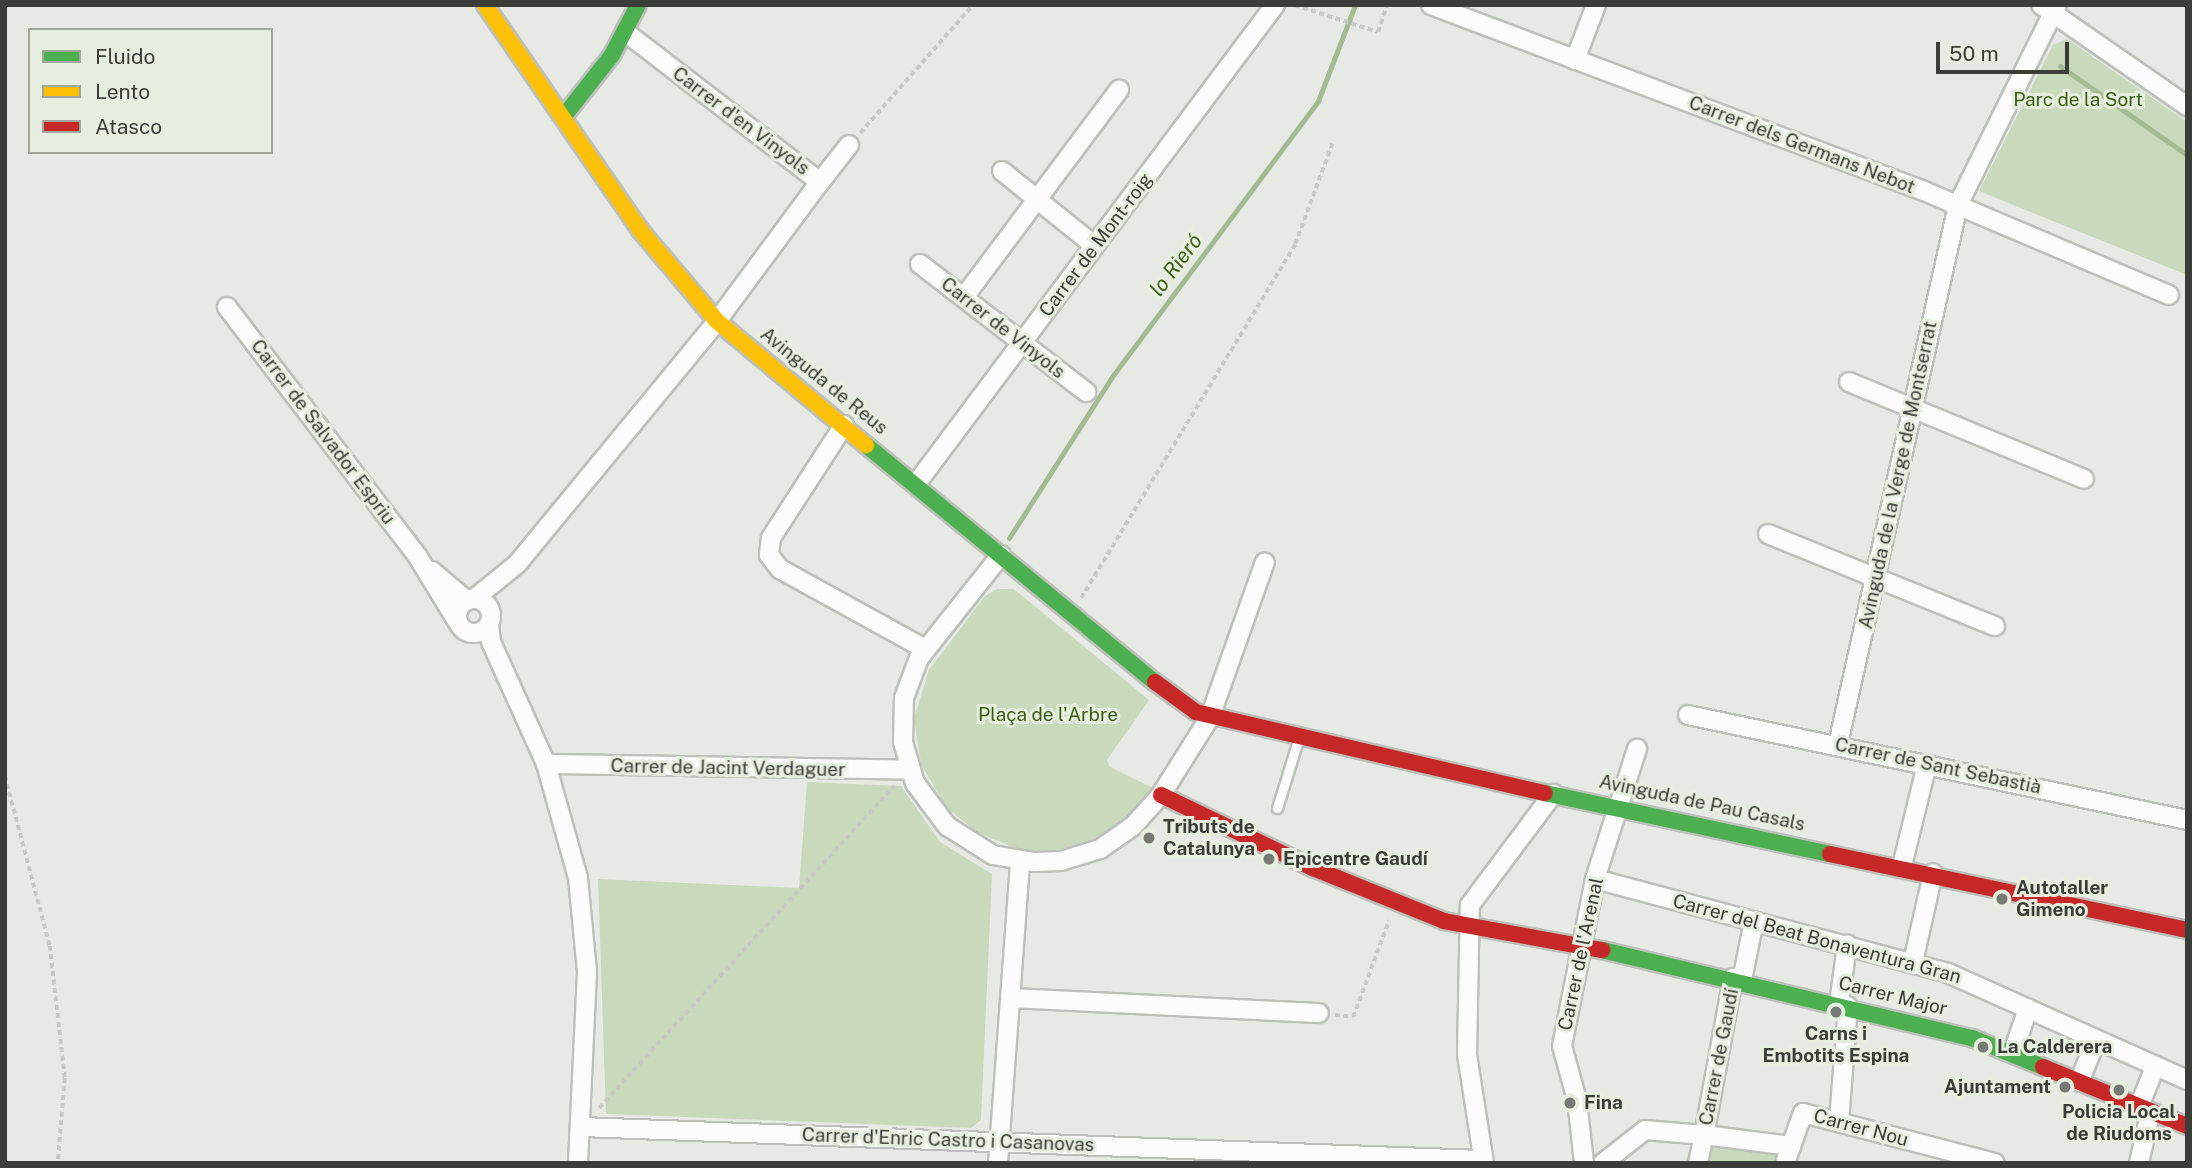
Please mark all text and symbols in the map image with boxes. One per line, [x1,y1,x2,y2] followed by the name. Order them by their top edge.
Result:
[28,28,273,154] legend
[1940,28,2073,72] scale bar
[1949,41,1999,66] text: 50 m
[95,44,155,69] text: Fluido
[668,62,814,180] street label: Carrer d'en Vinyols
[95,79,150,104] text: Lento
[2013,89,2143,111] park label: Parc de la Sort
[1685,91,1919,199] street label: Carrer dels Germans Nebot
[95,114,162,139] text: Atasco
[1034,169,1158,321] street label: Carrer de Mont-roig
[1144,229,1208,301] water label: lo Rieró
[936,272,1070,384] street label: Carrer de Vinyols
[1854,318,1942,632] street label: Avinguda de la Verge de Montserrat
[756,323,892,439] street label: Avinguda de Reus
[246,335,400,529] street label: Carrer de Salvador Espriu
[978,704,1118,726] park label: Plaça de l'Arbre
[1833,733,2043,799] street label: Carrer de Sant Sebastià
[610,755,846,781] street label: Carrer de Jacint Verdaguer
[1597,770,1807,836] street label: Avinguda de Pau Casals
[1163,816,1255,860] place label: Tributs de Catalunya
[1141,830,1157,846] marker: Tributs de Catalunya
[1283,848,1428,870] place label: Epicentre Gaudí
[1261,851,1277,867] marker: Epicentre Gaudí
[1554,875,1608,1033] street label: Carrer de l'Arenal
[2016,877,2108,921] place label: Autotaller Gimeno
[1670,889,1964,989] street label: Carrer del Beat Bonaventura Gran
[1994,891,2010,907] marker: Autotaller Gimeno
[1836,971,1950,1021] street label: Carrer Major
[1695,987,1743,1127] street label: Carrer de Gaudí
[1828,1004,1844,1020] marker: Carns i Embotits Espina
[1763,1023,1909,1067] place label: Carns i Embotits Espina
[1997,1036,2112,1058] place label: La Calderera
[1975,1039,1991,1055] marker: La Calderera
[1944,1076,2051,1098] place label: Ajuntament
[2057,1079,2073,1095] marker: Ajuntament
[2111,1082,2127,1098] marker: Policia Local de Riudoms
[1584,1092,1623,1114] place label: Fina
[1562,1095,1578,1111] marker: Fina
[2062,1101,2176,1145] place label: Policia Local de Riudoms
[1811,1104,1911,1152] street label: Carrer Nou
[801,1123,1095,1157] street label: Carrer d'Enric Castro i Casanovas

